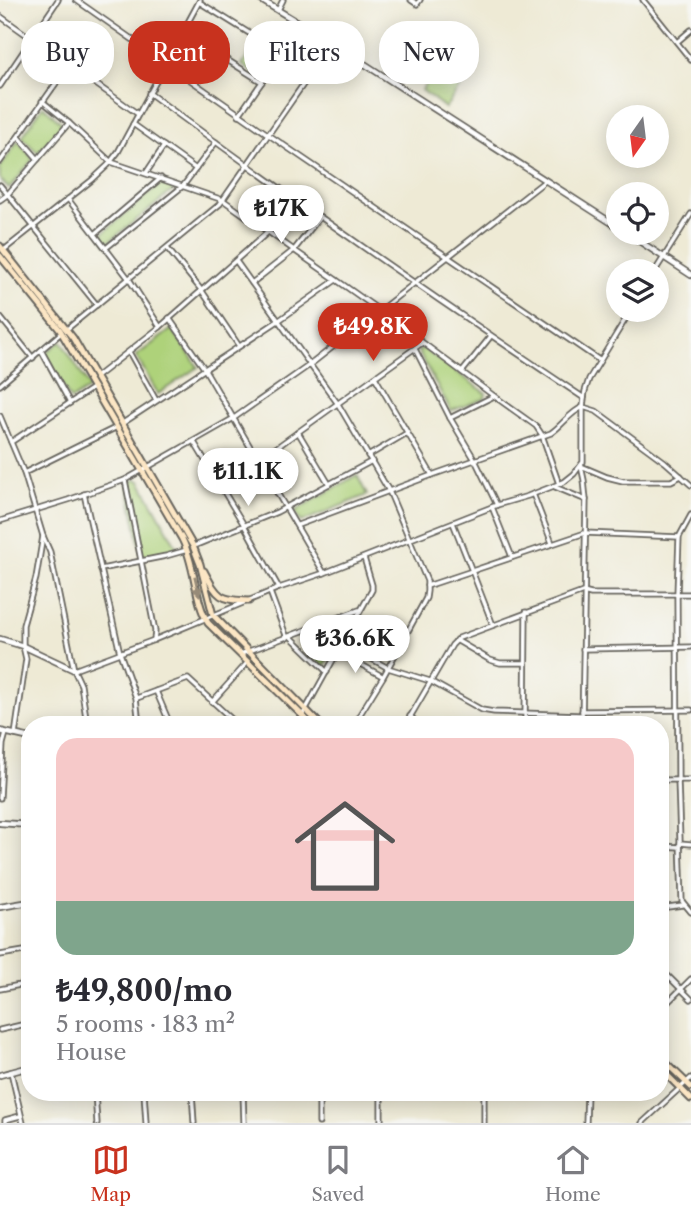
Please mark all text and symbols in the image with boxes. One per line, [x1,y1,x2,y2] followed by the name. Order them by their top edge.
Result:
[21,21,114,84] chip: Buy
[128,21,230,84] chip: Rent
[244,21,365,84] chip: Filters
[379,21,479,84] chip: New
[606,105,668,168] north arrow
[606,105,669,322] map controls
[606,182,669,245] button: locate
[240,186,322,245] pin: ₺17K
[254,194,308,222] text: ₺17K
[606,259,669,322] button: layers
[316,304,430,363] pin: ₺49.8K
[334,312,412,340] text: ₺49.8K
[191,448,305,508] pin: ₺11.1K
[214,457,282,485] text: ₺11.1K
[192,575,203,597] one-way arrow
[298,616,412,675] pin: ₺36.6K
[316,624,394,652] text: ₺36.6K
[282,783,408,909] icon: home
[56,972,232,1009] text: ₺49,800/mo
[56,1010,235,1038] text: 5 rooms · 183 m²
[56,1038,126,1066] text: House
[90,1141,131,1206] tab: Map
[312,1141,364,1206] tab: Saved
[545,1141,601,1206] tab: Home

